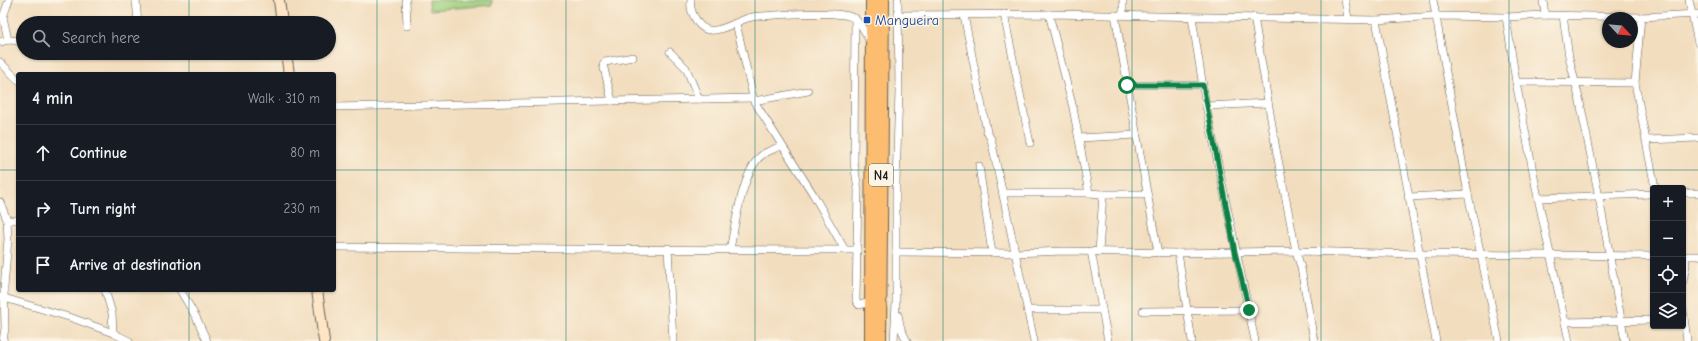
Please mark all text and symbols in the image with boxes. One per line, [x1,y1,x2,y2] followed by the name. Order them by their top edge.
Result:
[875,12,939,29] place label: Mangueira
[1602,12,1638,48] north arrow
[862,15,872,25] marker: Mangueira
[16,16,336,60] search box
[30,27,52,49] icon: search
[62,29,140,47] text: Search here
[1118,76,1136,94] route start
[32,89,73,108] text: 4 min
[248,91,320,106] text: Walk · 310 m
[32,142,54,164] icon: ahead
[70,144,127,162] text: Continue
[290,145,320,160] text: 80 m
[869,164,893,186] road number: N4
[1650,185,1686,329] map controls
[1650,185,1686,221] button: +
[32,198,54,220] icon: right
[70,200,136,218] text: Turn right
[284,201,320,216] text: 230 m
[1650,221,1686,257] button: −
[32,254,54,276] icon: arrive
[70,256,201,274] text: Arrive at destination
[1650,257,1686,293] button: locate
[1650,293,1686,329] button: layers
[1240,301,1258,319] route end

